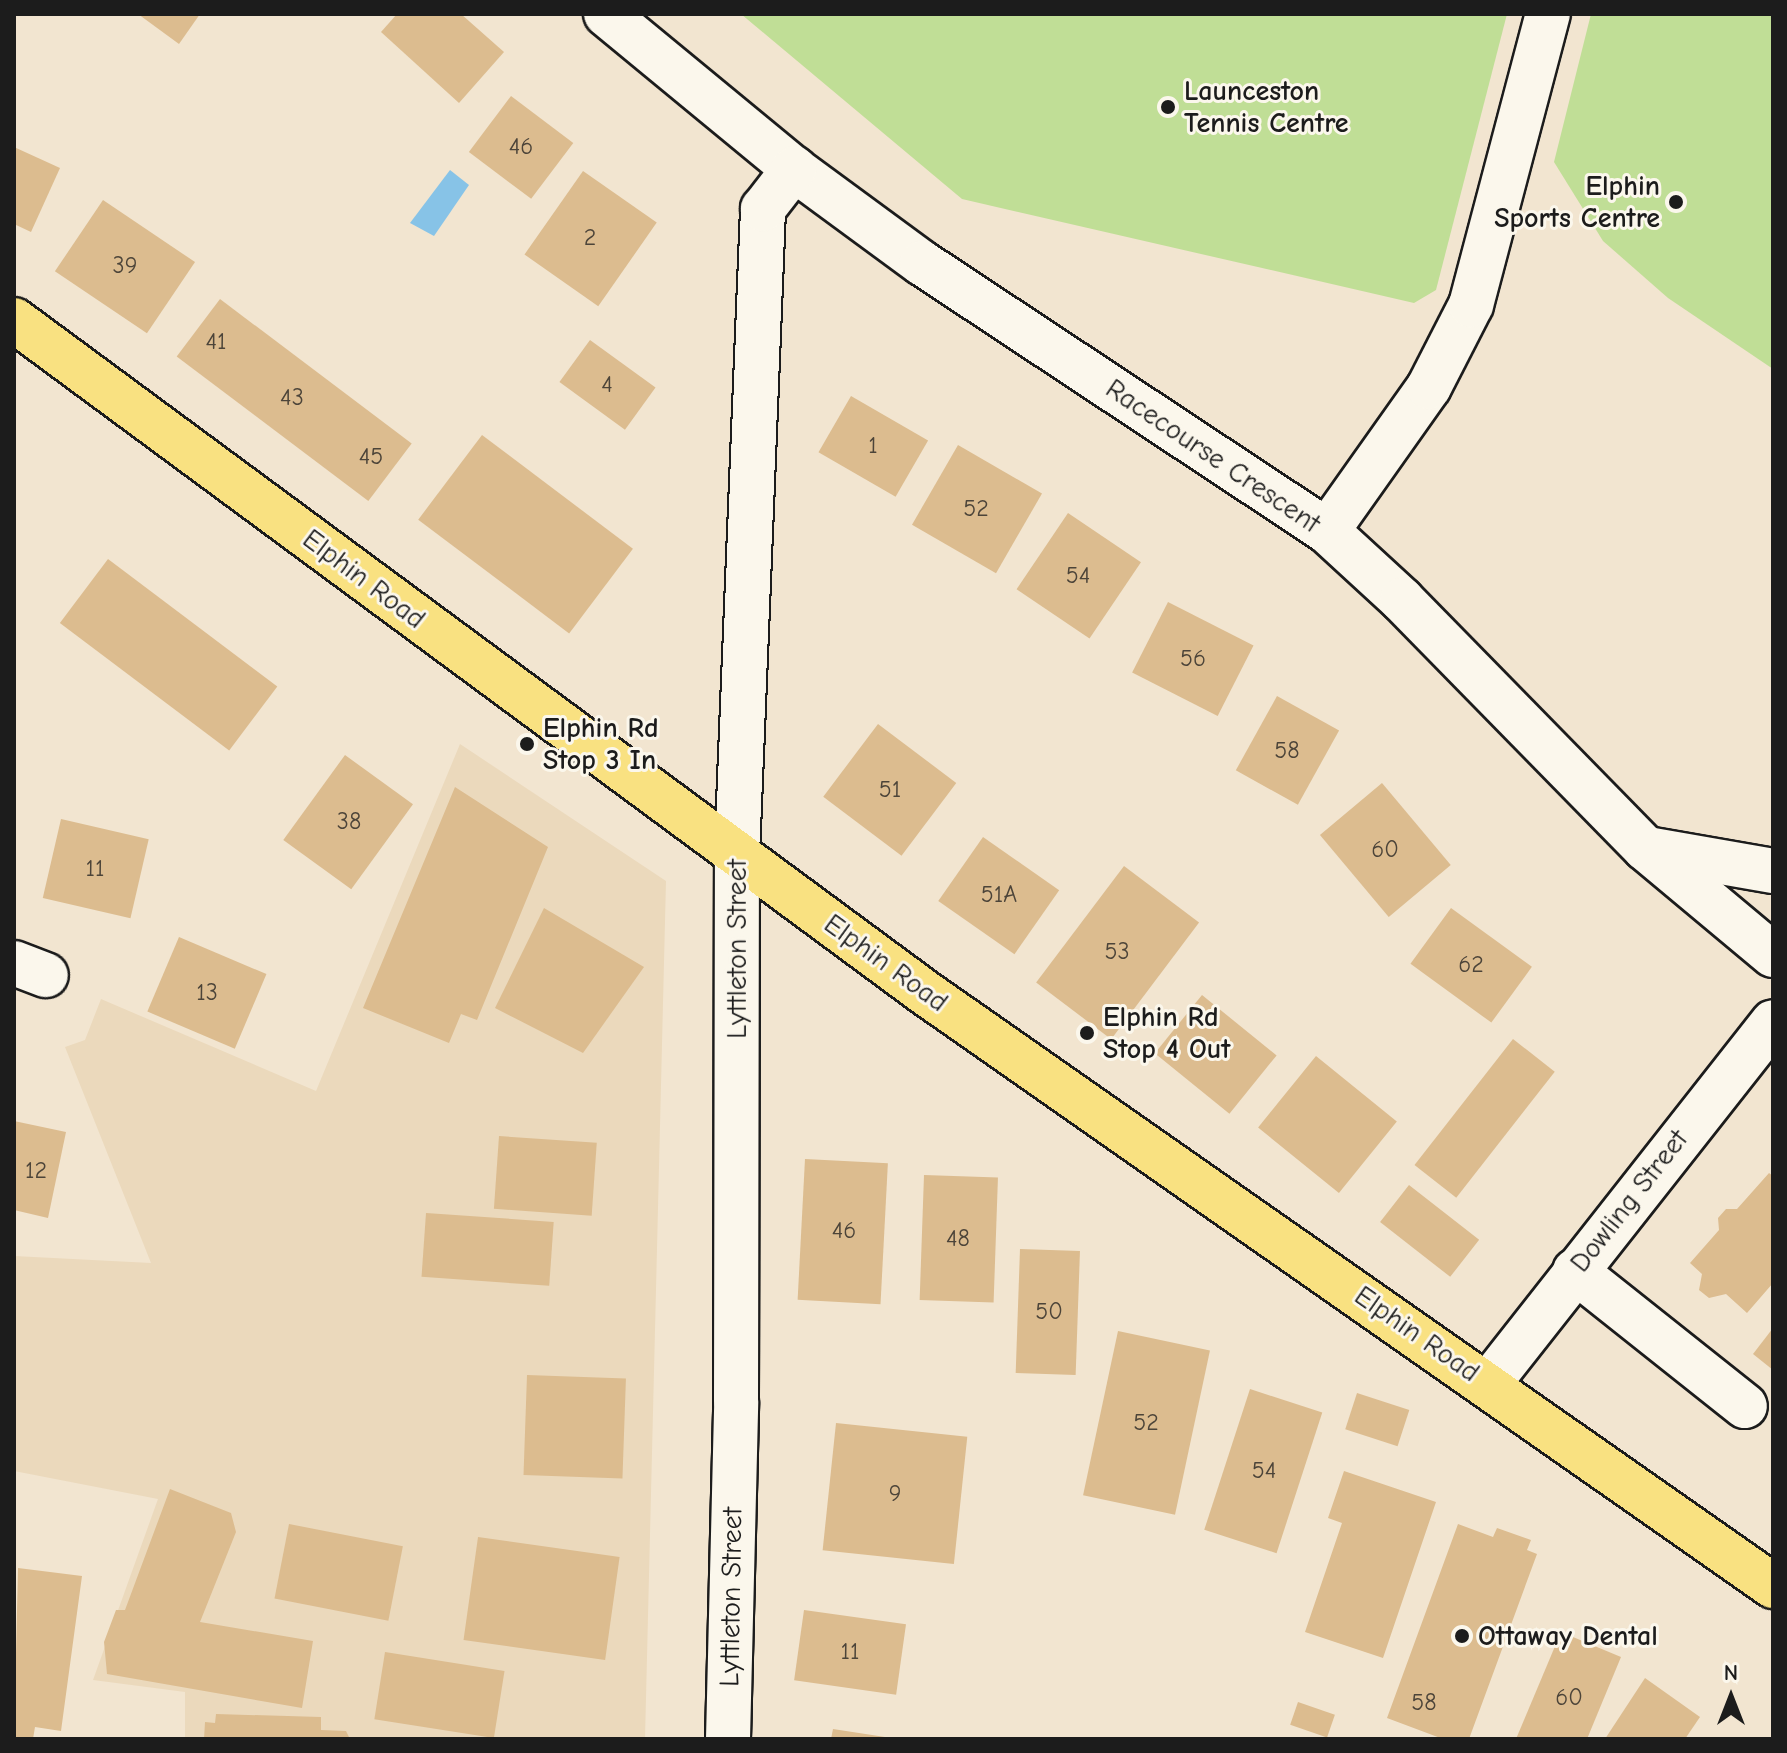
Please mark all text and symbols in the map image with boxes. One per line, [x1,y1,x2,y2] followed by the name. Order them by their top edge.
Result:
[1184,74,1348,140] place label: Launceston Tennis Centre
[1159,98,1177,116] marker: Launceston Tennis Centre
[509,133,533,161] house number: 46
[1494,169,1660,235] place label: Elphin Sports Centre
[1667,193,1685,211] marker: Elphin Sports Centre
[584,224,596,252] house number: 2
[113,252,137,280] house number: 39
[205,328,227,356] house number: 41
[601,371,613,399] house number: 4
[1099,372,1327,540] street label: Racecourse Crescent
[280,384,304,412] house number: 43
[868,432,878,460] house number: 1
[359,443,383,471] house number: 45
[963,495,989,523] house number: 52
[296,522,432,636] street label: Elphin Road
[1066,562,1090,590] house number: 54
[1180,645,1206,673] house number: 56
[543,711,658,777] place label: Elphin Rd Stop 3 In
[518,735,536,753] marker: Elphin Rd Stop 3 In
[1274,737,1300,765] house number: 58
[879,776,901,804] house number: 51
[337,808,361,836] house number: 38
[1371,836,1399,864] house number: 60
[85,855,105,883] house number: 11
[720,859,754,1039] street label: Lyttleton Street
[981,881,1017,909] house number: 51A
[818,907,954,1019] street label: Elphin Road
[1104,938,1130,966] house number: 53
[1458,951,1484,979] house number: 62
[196,979,218,1007] house number: 13
[1103,1000,1230,1066] place label: Elphin Rd Stop 4 Out
[1078,1024,1096,1042] marker: Elphin Rd Stop 4 Out
[1563,1123,1695,1279] street label: Dowling Street
[25,1157,47,1185] house number: 12
[832,1217,856,1245] house number: 46
[946,1225,970,1253] house number: 48
[1348,1279,1486,1389] street label: Elphin Road
[1035,1298,1063,1326] house number: 50
[1133,1409,1159,1437] house number: 52
[1252,1457,1276,1485] house number: 54
[889,1480,901,1508] house number: 9
[713,1507,749,1687] street label: Lyttleton Street
[1478,1619,1658,1653] place label: Ottaway Dental
[1453,1627,1471,1645] marker: Ottaway Dental
[840,1638,860,1666] house number: 11
[1691,1657,1771,1737] north arrow
[1724,1660,1738,1686] text: N
[1555,1684,1583,1712] house number: 60
[1411,1689,1437,1717] house number: 58

